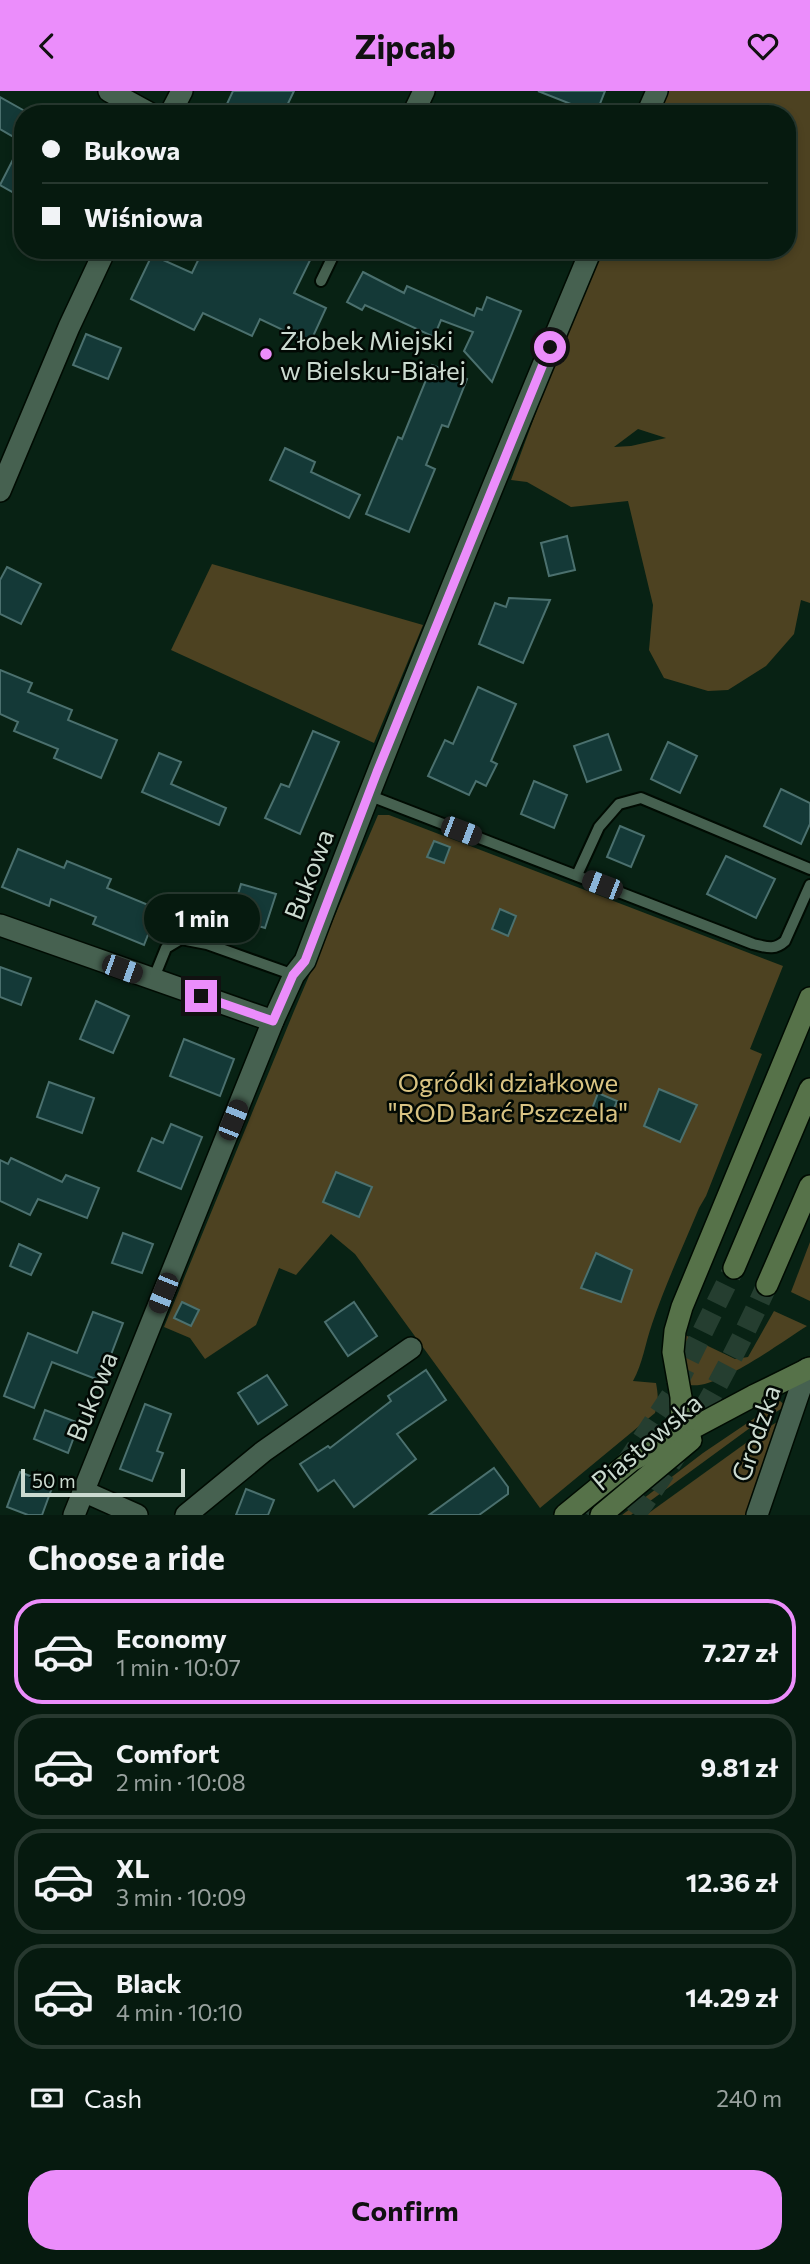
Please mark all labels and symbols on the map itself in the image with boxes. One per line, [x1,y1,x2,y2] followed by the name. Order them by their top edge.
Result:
[280,324,466,385] place label: Żłobek Miejski w Bielsku-Białej
[534,331,566,363] route start
[258,346,274,362] marker: Żłobek Miejski w Bielsku-Białej
[438,814,485,848] car
[277,825,339,923] street label: Bukowa
[579,868,626,902] car
[143,895,259,943] callout: 1 min
[99,952,146,986] car
[185,980,217,1012] route end
[388,1066,628,1127] park label: Ogródki działkowe "ROD Barć Pszczela"
[216,1097,251,1143] car
[146,1270,181,1316] car
[59,1347,123,1445] street label: Bukowa
[724,1381,786,1485] street label: Grodzka
[585,1386,707,1496] street label: Piastowska
[21,1466,186,1498] scale bar

